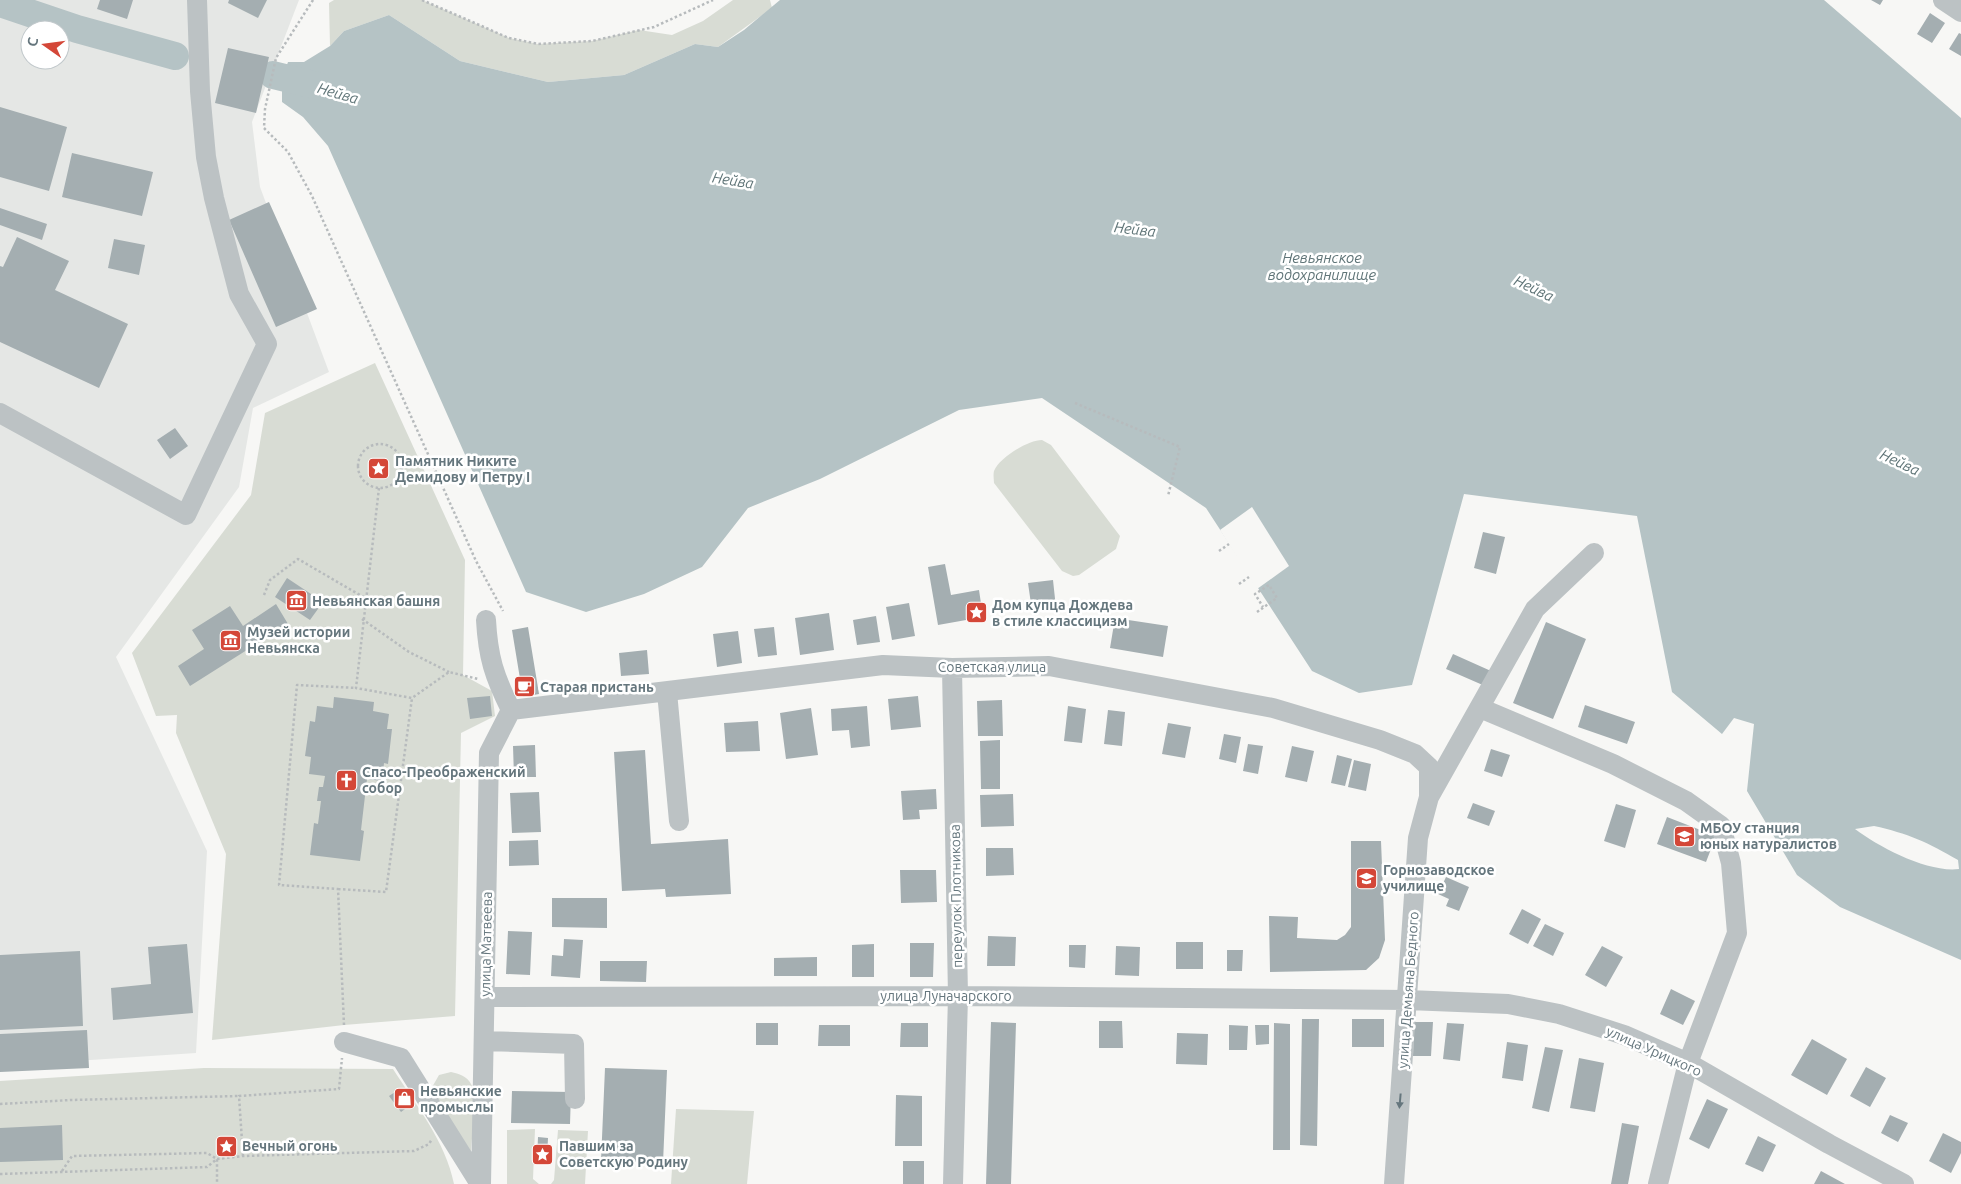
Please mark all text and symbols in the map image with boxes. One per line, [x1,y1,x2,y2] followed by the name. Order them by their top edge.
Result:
[20,20,70,70] north arrow
[24,36,41,48] text: С
[316,79,360,107] water label: Нейва
[711,168,755,192] water label: Нейва
[1113,218,1157,240] water label: Нейва
[1268,249,1377,283] water label: Невьянское водохранилище
[1511,271,1557,305] water label: Нейва
[1877,445,1923,479] water label: Нейва
[395,453,530,485] place label: Памятник Никите Демидову и Петру I
[367,457,391,481] place icon: Памятник Никите Демидову и Петру I
[284,589,308,613] museum icon: Невьянская башня
[312,593,440,609] place label: Невьянская башня
[992,597,1133,629] place label: Дом купца Дождева в стиле классицизм
[964,601,988,625] place icon: Дом купца Дождева в стиле классицизм
[247,624,350,656] place label: Музей истории Невьянска
[219,628,243,652] museum icon: Музей истории Невьянска
[938,659,1046,675] street label: Советская улица
[512,675,536,699] cafe icon: Старая пристань
[540,679,654,695] place label: Старая пристань
[362,764,525,796] place label: Спасо-Преображенский собор
[334,768,358,792] church icon: Спасо-Преображенский собор
[1700,820,1837,852] place label: МБОУ станция юных натуралистов
[947,824,965,968] street label: переулок Плотникова
[1672,824,1696,848] school or university icon: МБОУ станция юных натуралистов
[1383,862,1495,894] place label: Горнозаводское училище
[1355,866,1379,890] school or university icon: Горнозаводское училище
[477,891,495,997] street label: улица Матвеева
[1395,911,1421,1069] street label: улица Демьяна Бедного
[880,988,1012,1004] street label: улица Луначарского
[1604,1023,1704,1079] street label: улица Урицкого
[420,1083,502,1115] place label: Невьянские промыслы
[392,1087,416,1111] shop icon: Невьянские промыслы
[1396,1093,1404,1109] one-way arrow
[214,1134,238,1158] place icon: Вечный огонь
[242,1138,338,1154] place label: Вечный огонь
[559,1138,688,1170] place label: Павшим за Советскую Родину
[531,1142,555,1166] place icon: Павшим за Советскую Родину

